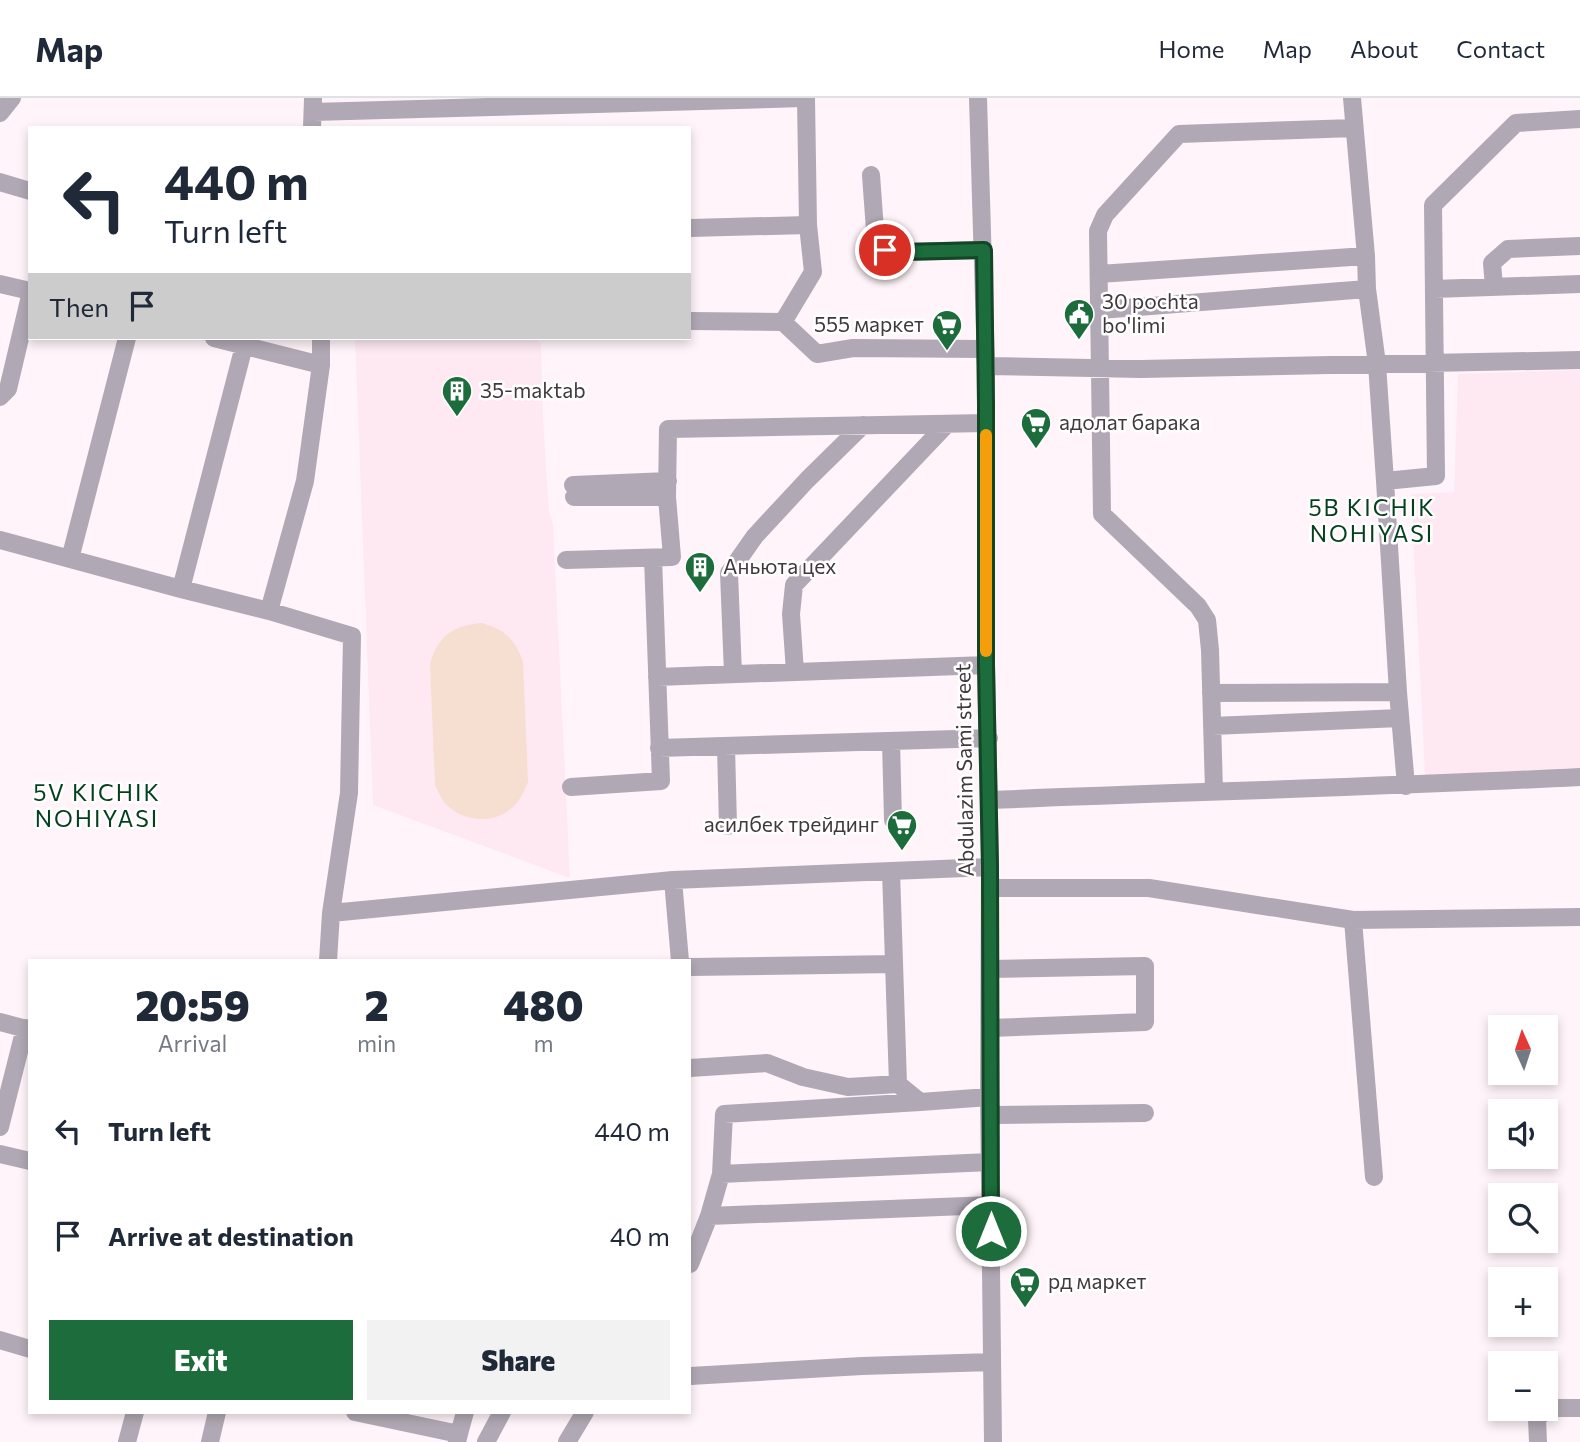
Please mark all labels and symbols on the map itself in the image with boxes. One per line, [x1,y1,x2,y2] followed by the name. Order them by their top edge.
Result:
[855,220,915,280] pin
[1102,288,1199,337] place label: 30 pochta bo'limi
[1062,297,1096,341] public building icon: 30 pochta bo'limi
[930,308,964,352] supermarket icon: 555 маркет
[814,311,924,336] place label: 555 маркет
[440,374,474,418] building icon: 35-maktab
[480,377,586,402] place label: 35-maktab
[1019,406,1053,450] supermarket icon: адолат барака
[1059,409,1200,434] place label: адолат барака
[1308,493,1436,547] district label: 5B KICHIK NOHIYASI
[683,550,717,594] building icon: Аньюта цех
[723,553,837,578] place label: Аньюта цех
[949,663,978,877] street label: Abdulazim Sami street
[33,778,161,832] district label: 5V KICHIK NOHIYASI
[885,808,919,852] supermarket icon: асилбек трейдинг
[704,811,879,836] place label: асилбек трейдинг
[1488,1015,1558,1085] north arrow
[954,1194,1028,1268] position arrow
[1008,1265,1042,1309] supermarket icon: рд маркет
[1048,1268,1147,1293] place label: рд маркет

